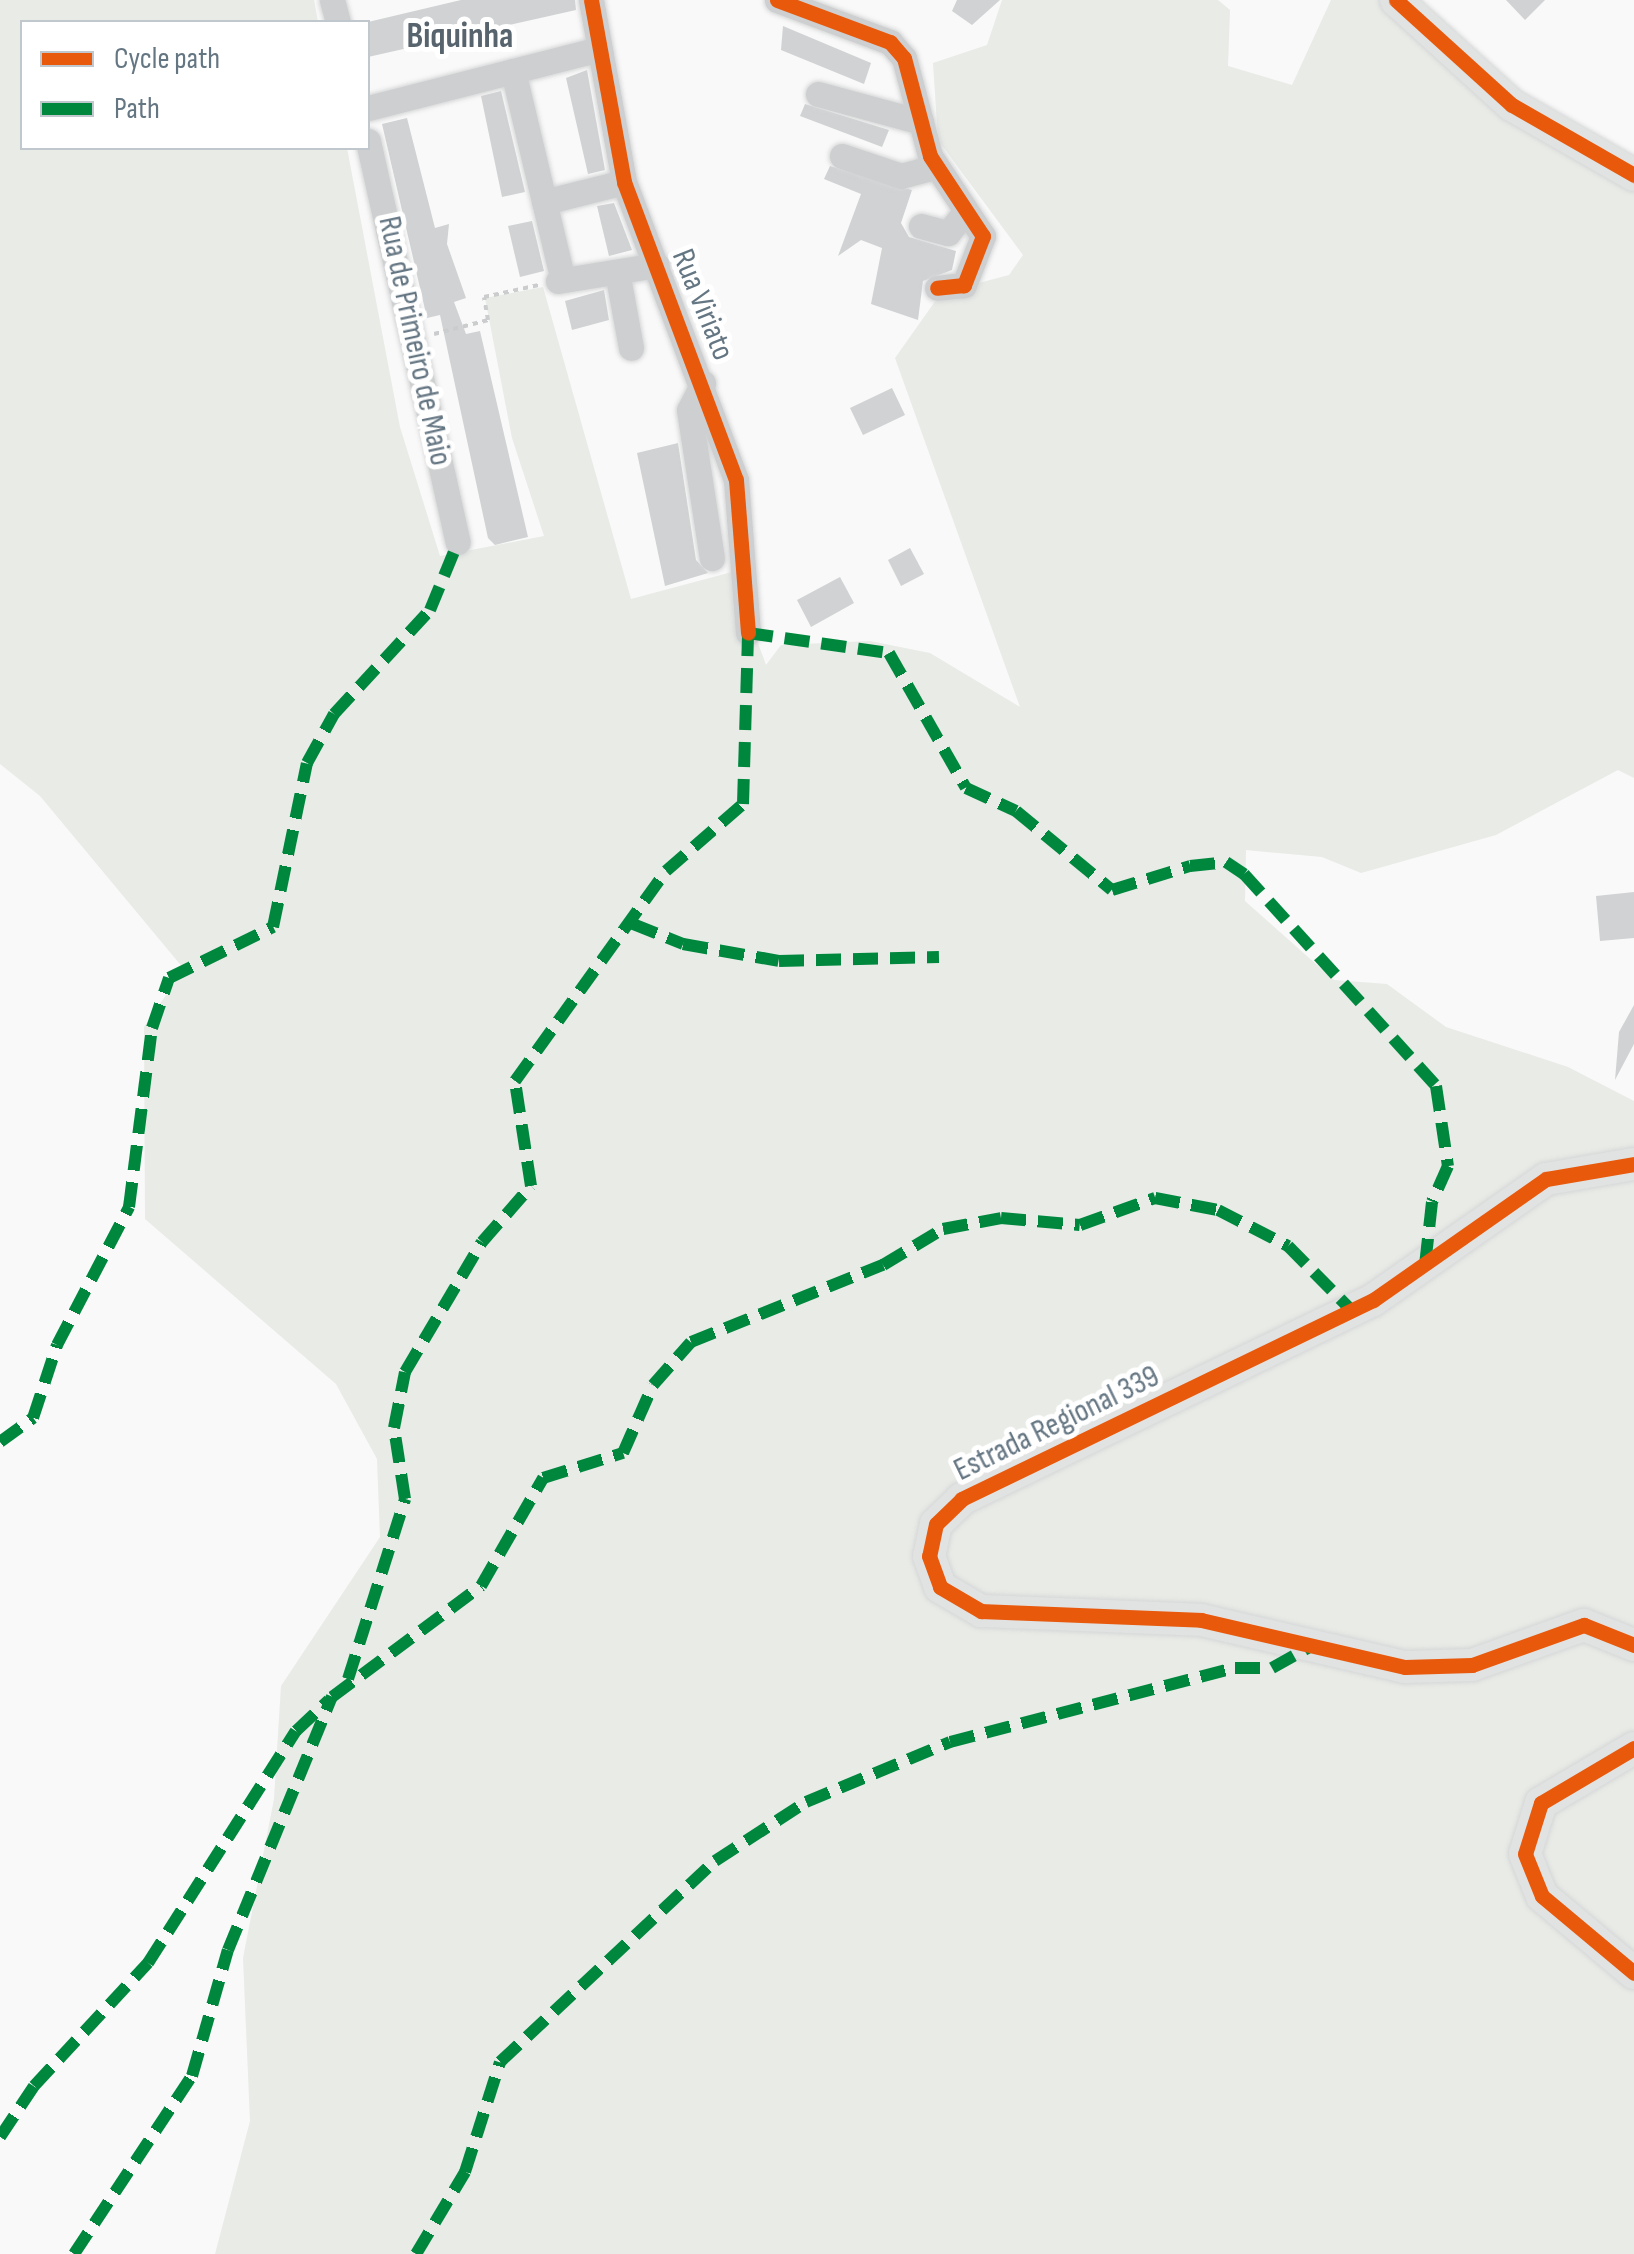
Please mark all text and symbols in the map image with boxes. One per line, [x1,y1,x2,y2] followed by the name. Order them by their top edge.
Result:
[407,16,513,58] district label: Biquinha
[20,20,370,150] legend
[114,41,220,77] text: Cycle path
[114,91,160,127] text: Path
[369,213,459,469] street label: Rua de Primeiro de Maio
[662,244,742,366] street label: Rua Viriato
[948,1358,1166,1490] street label: Estrada Regional 339

